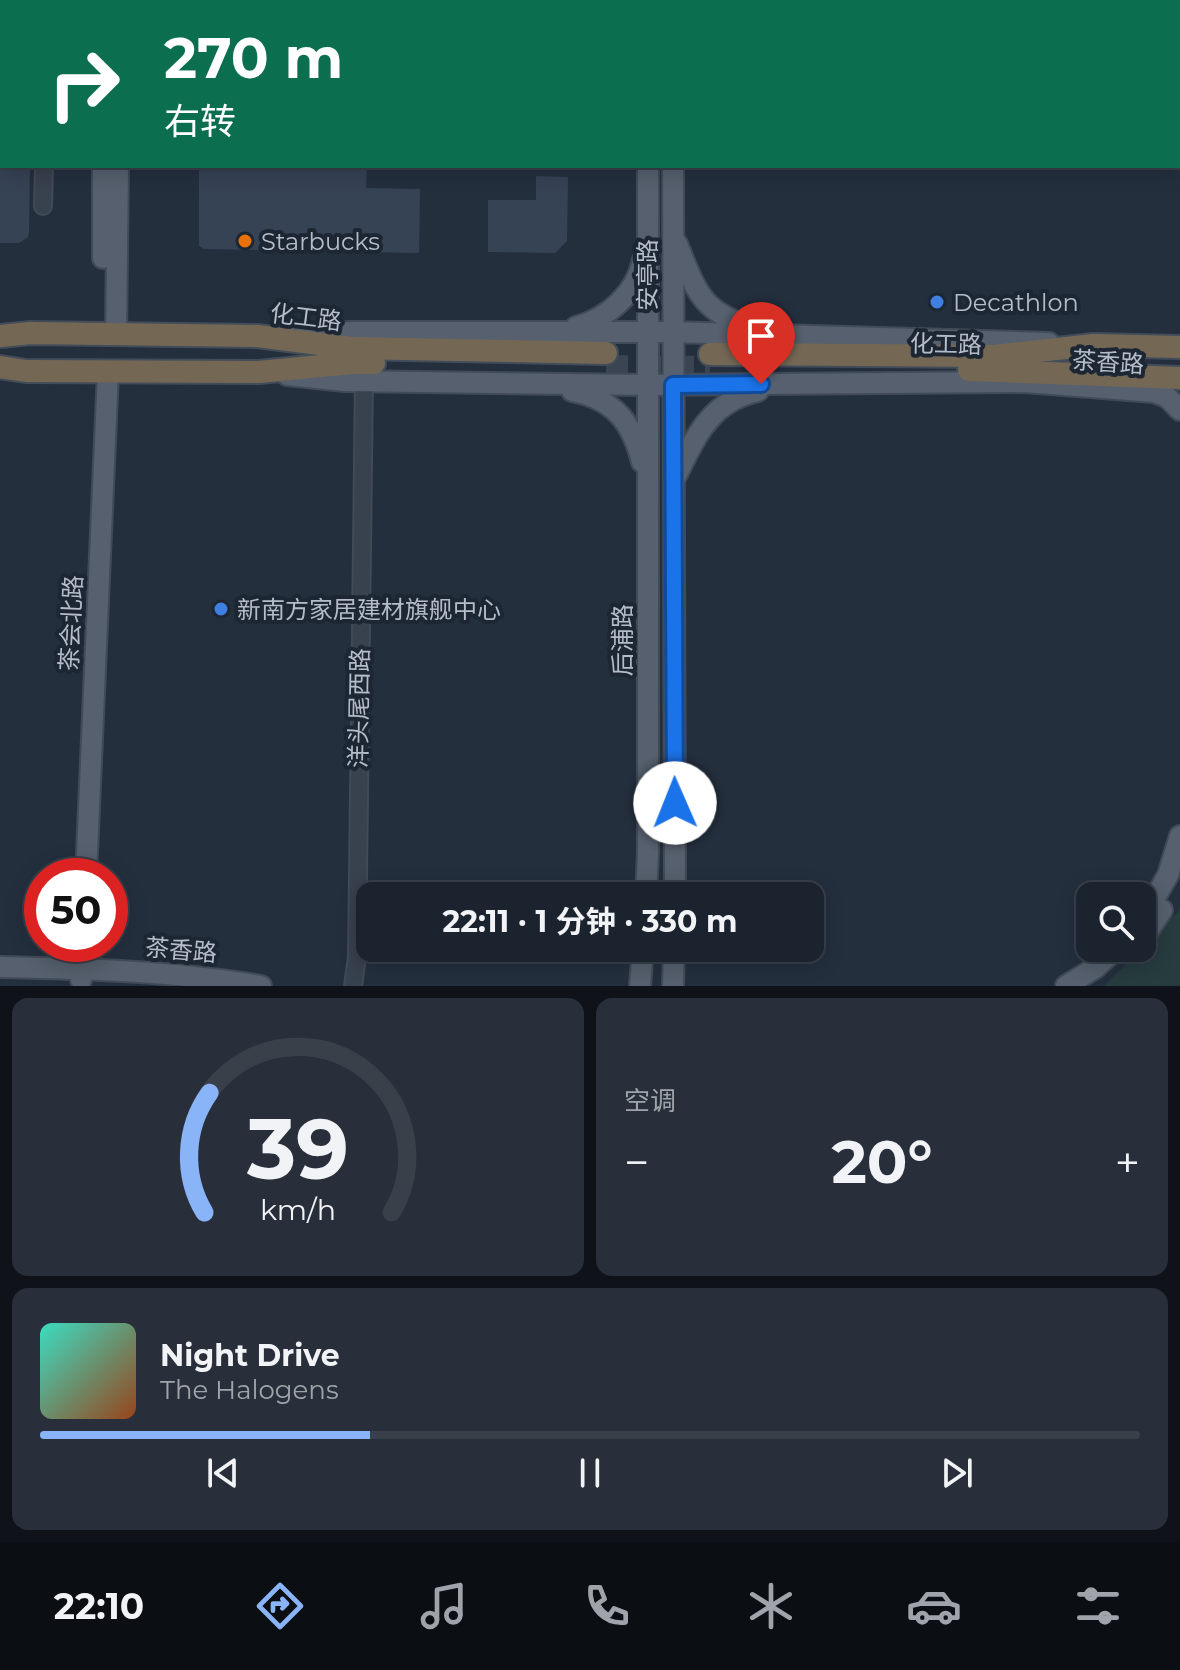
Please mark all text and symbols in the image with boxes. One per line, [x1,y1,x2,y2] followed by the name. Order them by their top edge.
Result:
[164,24,343,92] text: 270 m
[32,32,136,136] icon: right
[164,99,236,143] text: 右转
[261,227,380,256] place label: Starbucks
[236,232,254,250] marker: Starbucks
[633,239,662,311] street label: 安亭路
[953,288,1079,317] place label: Decathlon
[928,293,946,311] marker: Decathlon
[269,298,343,336] street label: 化工路
[727,302,795,384] pin
[739,314,783,358] icon: arrive
[910,329,982,359] street label: 化工路
[1071,345,1145,379] street label: 茶香路
[54,574,88,672] street label: 茶会北路
[237,595,501,624] place label: 新南方家居建材旗舰中心
[212,600,230,618] marker: 新南方家居建材旗舰中心
[608,604,637,676] street label: 后浦路
[343,648,375,768] street label: 洋头尾西路
[633,761,717,845] position arrow
[24,858,128,962] speed limit sign: 50
[1076,882,1156,962] map controls
[1076,882,1156,962] button: search
[443,903,737,940] text: 22:11 · 1 分钟 · 330 m
[144,932,218,968] street label: 茶香路
[624,1085,676,1117] text: 空调
[246,1098,349,1200] text: 39
[831,1125,933,1198] text: 20°
[624,1135,649,1189] text: −
[1115,1135,1140,1189] text: +
[260,1192,336,1227] text: km/h
[160,1337,340,1374] text: Night Drive
[160,1374,339,1406] text: The Halogens
[201,1451,245,1495] icon: previous
[568,1451,612,1495] icon: pause
[935,1451,979,1495] icon: next
[252,1578,308,1634] icon: directions
[416,1578,472,1634] icon: music
[579,1578,635,1634] icon: phone
[743,1578,799,1634] icon: climate
[906,1578,962,1634] icon: car
[1070,1578,1126,1634] icon: filters
[54,1584,144,1628] text: 22:10

